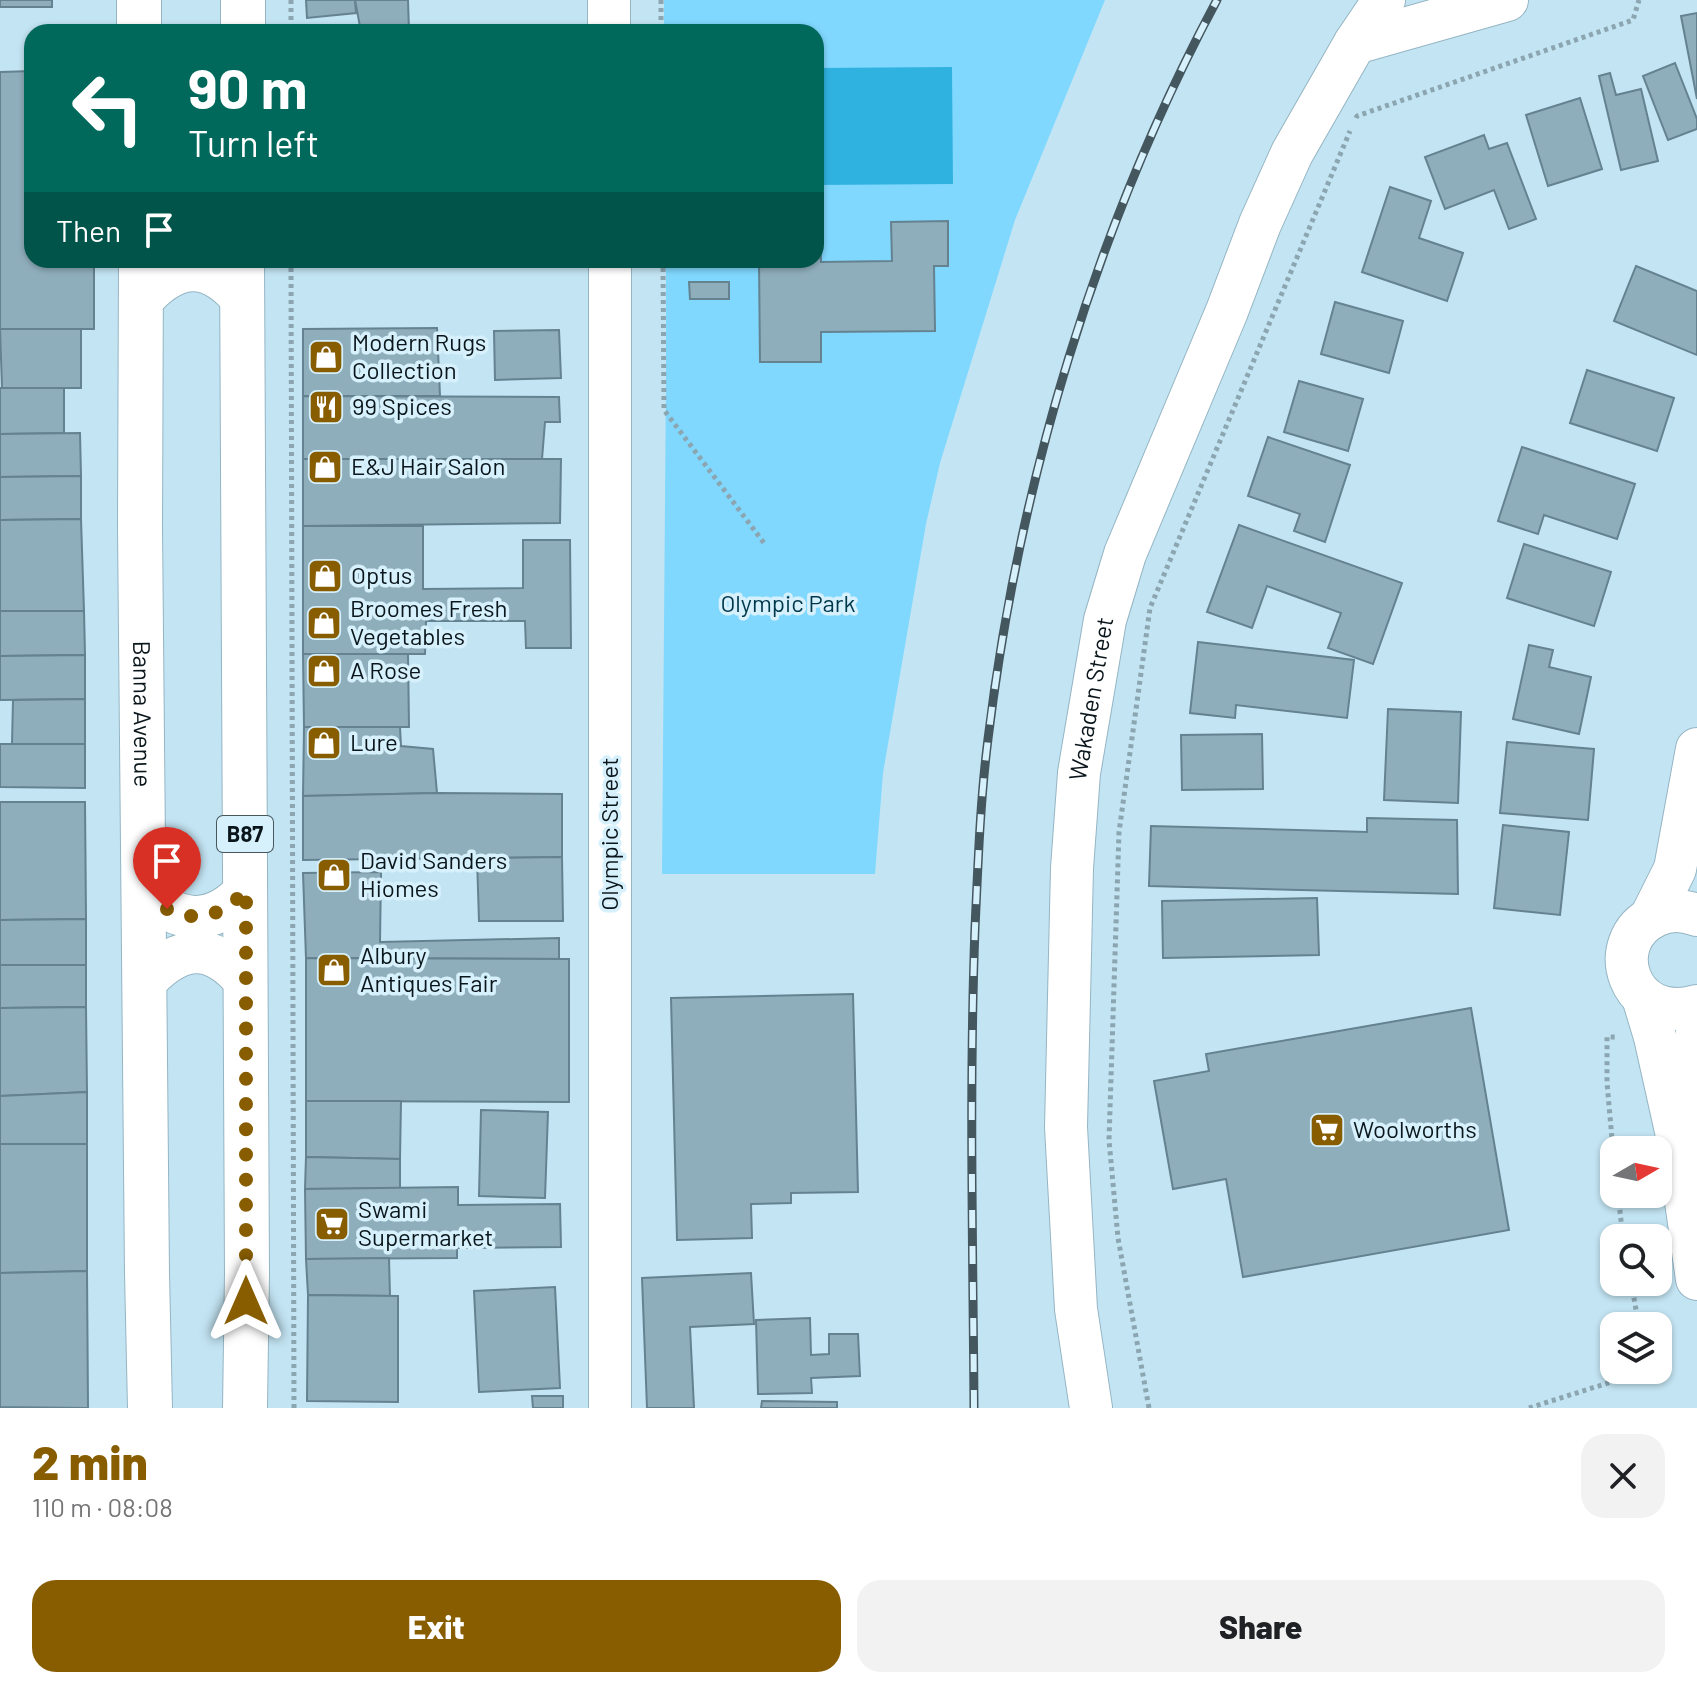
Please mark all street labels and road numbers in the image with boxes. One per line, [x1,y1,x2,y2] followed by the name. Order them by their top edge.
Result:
[1062,615,1118,783] street label: Wakaden Street
[128,641,158,787] street label: Banna Avenue
[594,757,623,911] street label: Olympic Street
[217,816,273,852] road number: B87

